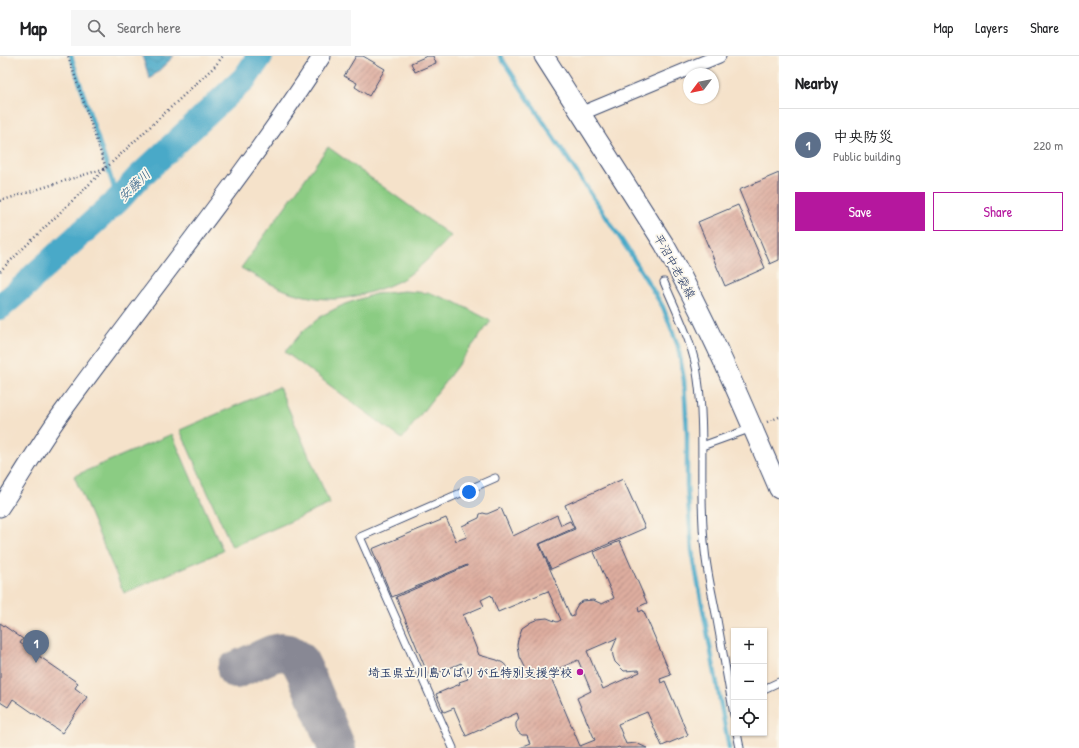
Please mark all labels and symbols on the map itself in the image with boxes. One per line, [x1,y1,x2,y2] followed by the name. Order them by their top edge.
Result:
[683,68,719,104] north arrow
[114,165,154,205] water label: 安藤川
[650,230,700,302] street label: 平沼中老袋線
[459,482,479,502] your location
[23,630,49,663] pin: 1
[368,664,572,681] place label: 埼玉県立川島ひばりが丘特別支援学校
[575,667,585,677] marker: 埼玉県立川島ひばりが丘特別支援学校

